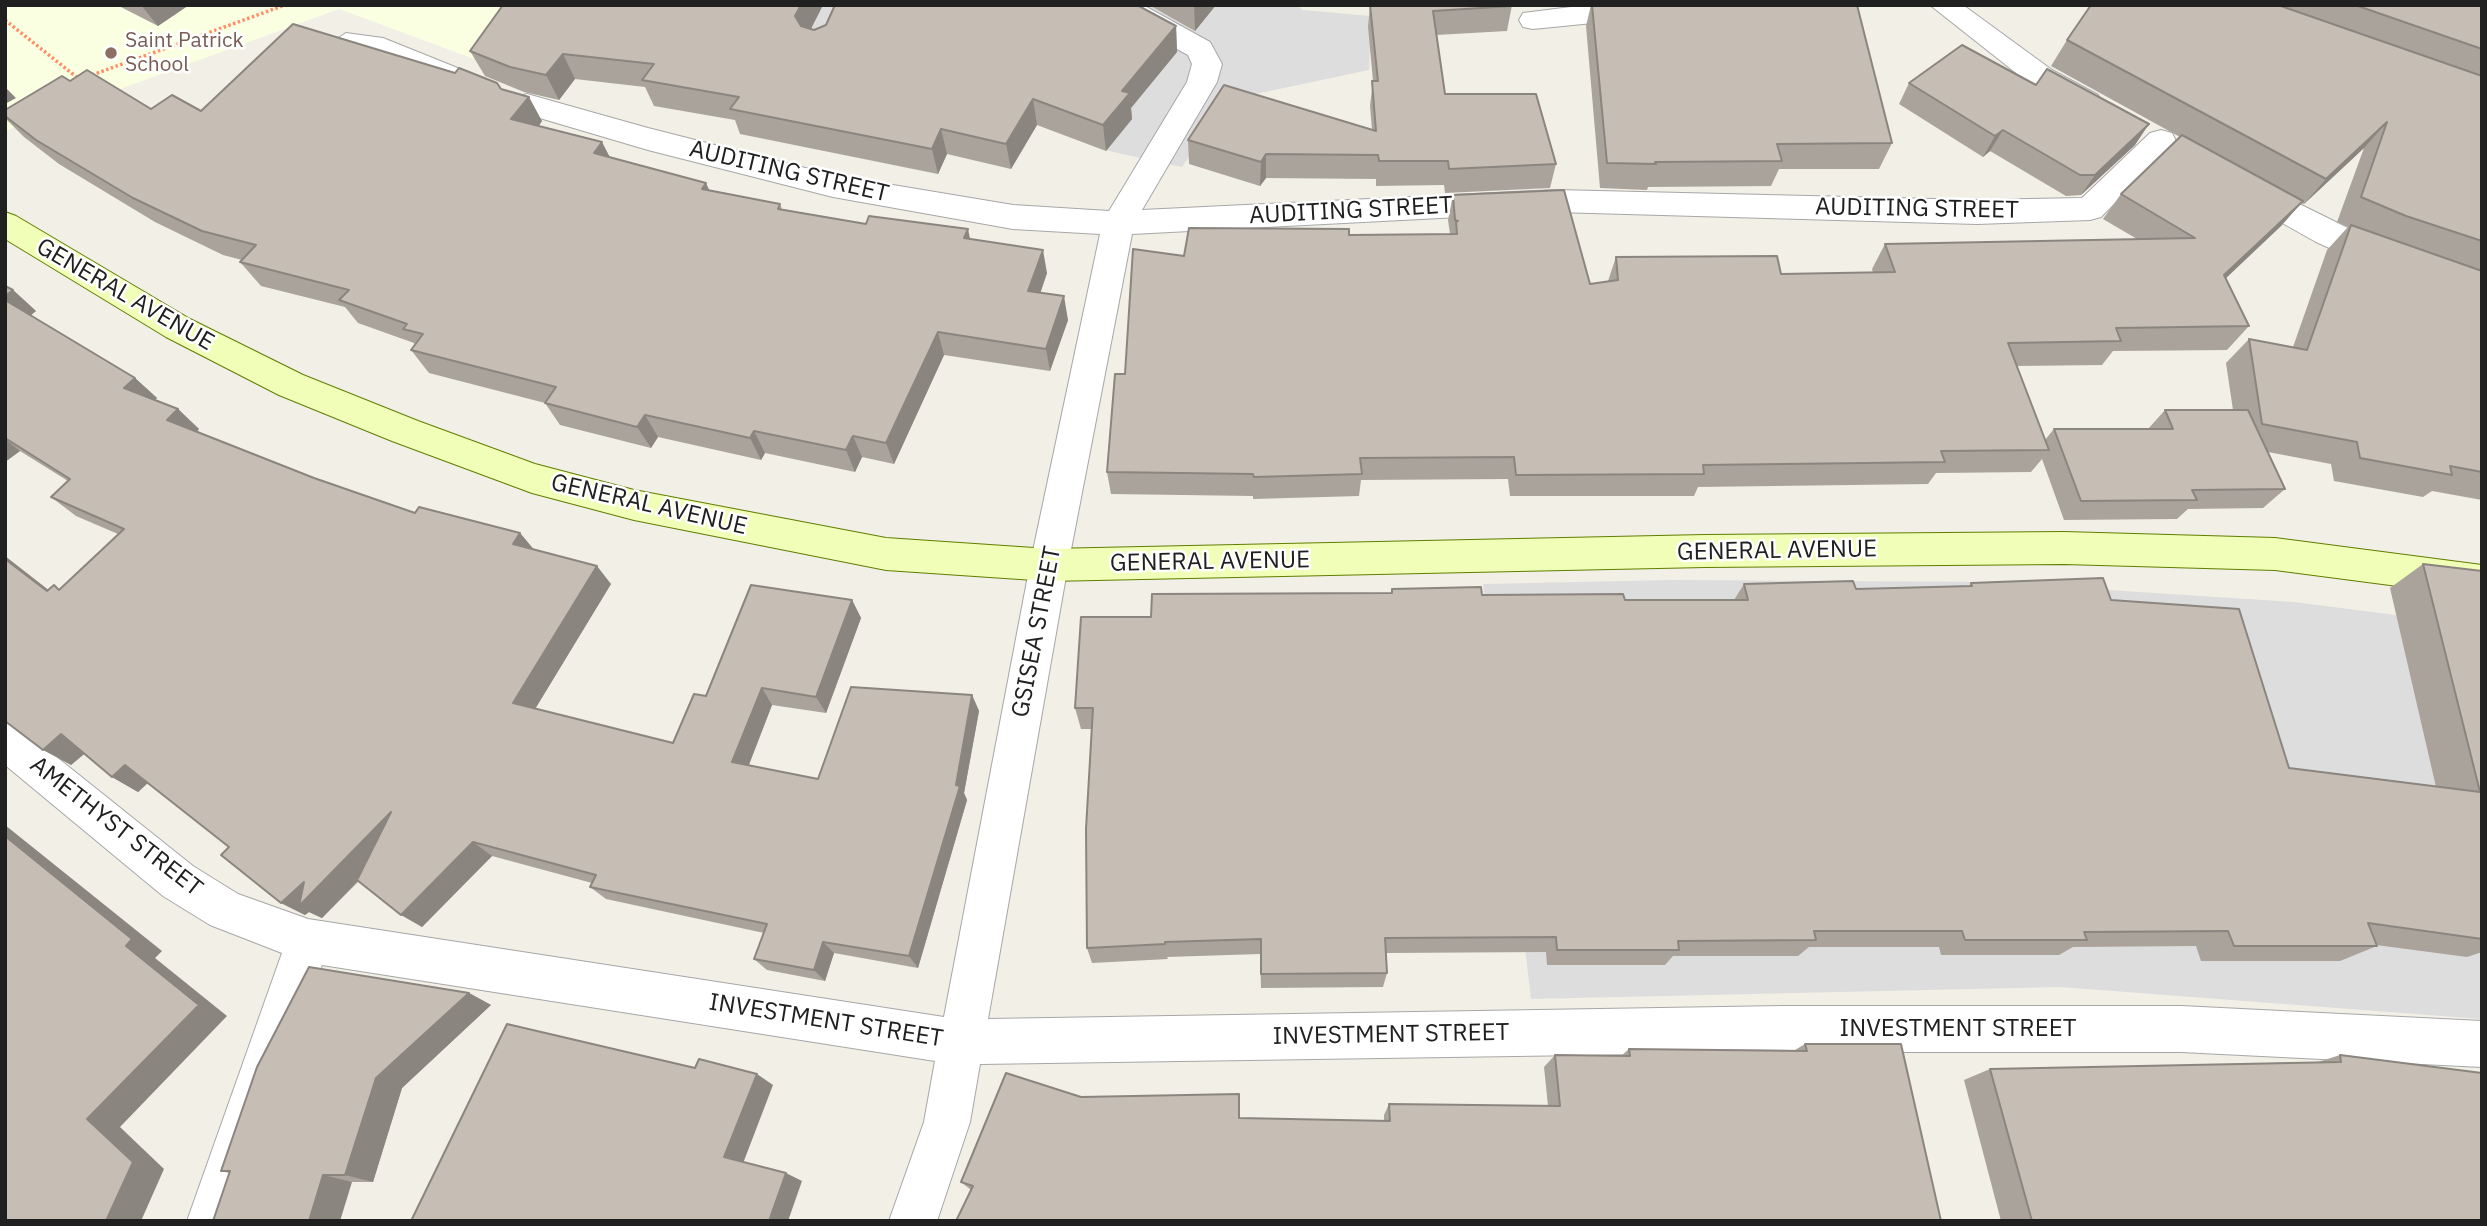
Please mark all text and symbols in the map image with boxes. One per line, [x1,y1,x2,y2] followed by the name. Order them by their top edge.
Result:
[125,28,244,78] place label: Saint Patrick School
[103,45,119,61] marker: Saint Patrick School
[686,135,892,209] street label: AUDITING STREET
[1248,191,1454,231] street label: AUDITING STREET
[1815,193,2019,225] street label: AUDITING STREET
[31,232,219,358] street label: GENERAL AVENUE
[548,468,750,542] street label: GENERAL AVENUE
[1677,535,1877,567] street label: GENERAL AVENUE
[1006,544,1068,720] street label: GSISEA STREET
[1110,546,1310,578] street label: GENERAL AVENUE
[24,751,208,903] street label: AMETHYST STREET
[707,988,945,1054] street label: INVESTMENT STREET
[1840,1015,2076,1043] street label: INVESTMENT STREET
[1272,1019,1510,1051] street label: INVESTMENT STREET

